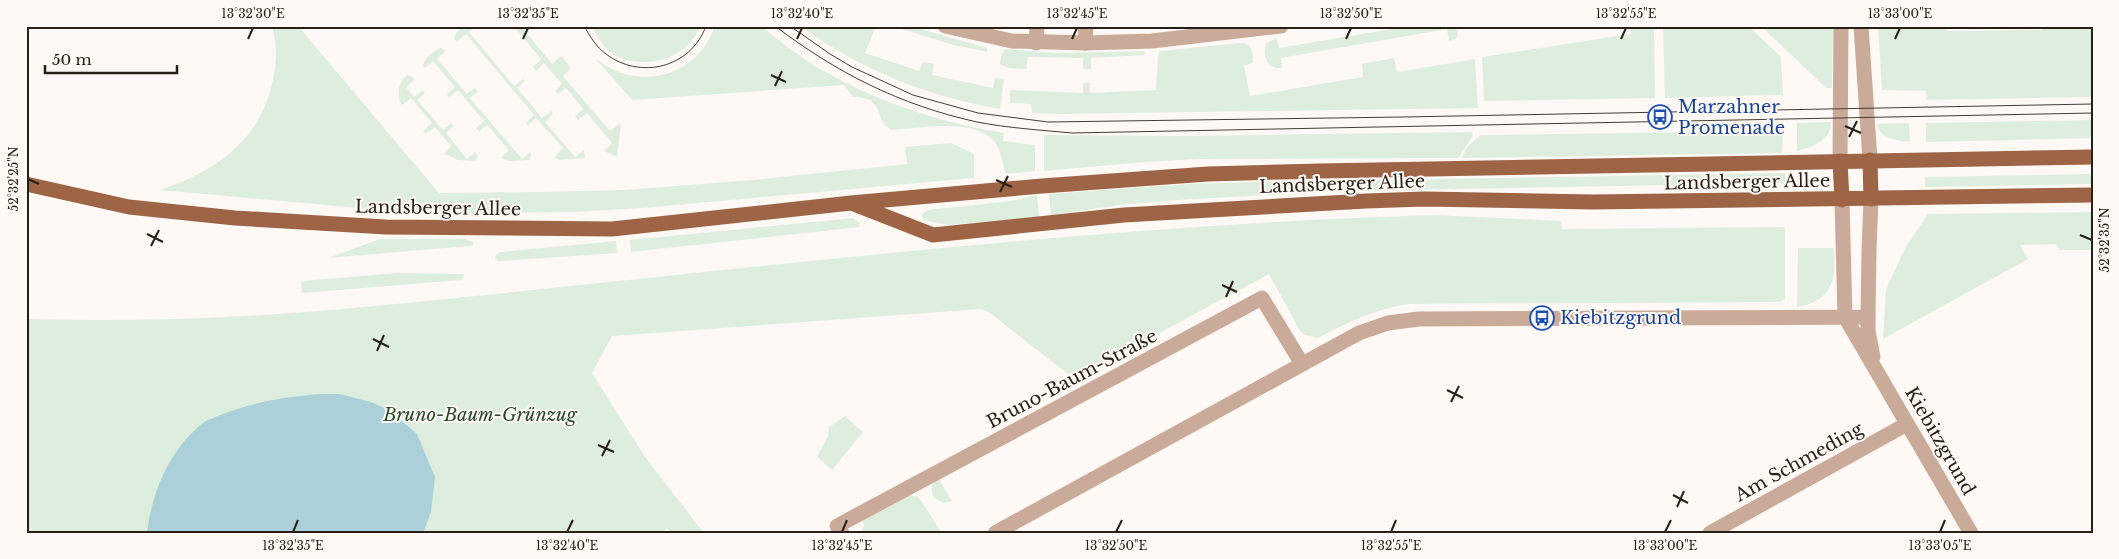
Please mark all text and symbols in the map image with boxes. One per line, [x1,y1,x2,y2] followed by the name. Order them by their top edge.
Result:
[221,6,285,21] text: 13°32'30"E
[497,6,559,21] text: 13°32'35"E
[771,6,834,21] text: 13°32'40"E
[1047,6,1108,21] text: 13°32'45"E
[1320,6,1383,21] text: 13°32'50"E
[1596,6,1657,21] text: 13°32'55"E
[1868,6,1933,21] text: 13°33'00"E
[45,42,178,74] scale bar
[52,50,92,69] text: 50 m
[1678,96,1785,139] place label: Marzahner Promenade
[1647,104,1673,130] bus stop icon: Marzahner Promenade
[6,146,21,212] text: 52°32'25"N
[1259,170,1425,198] street label: Landsberger Allee
[1664,170,1830,194] street label: Landsberger Allee
[355,196,521,220] street label: Landsberger Allee
[2097,207,2112,273] text: 52°32'35"N
[1529,305,1555,331] bus stop icon: Kiebitzgrund
[1560,307,1681,329] place label: Kiebitzgrund
[983,325,1161,433] street label: Bruno-Baum-Straße
[1900,383,1980,499] street label: Kiebitzgrund
[382,404,578,426] park label: Bruno-Baum-Grünzug
[1730,418,1867,507] street label: Am Schmeding
[262,538,324,553] text: 13°32'35"E
[536,538,599,553] text: 13°32'40"E
[812,538,873,553] text: 13°32'45"E
[1085,538,1148,553] text: 13°32'50"E
[1361,538,1422,553] text: 13°32'55"E
[1633,538,1698,553] text: 13°33'00"E
[1909,538,1972,553] text: 13°33'05"E

